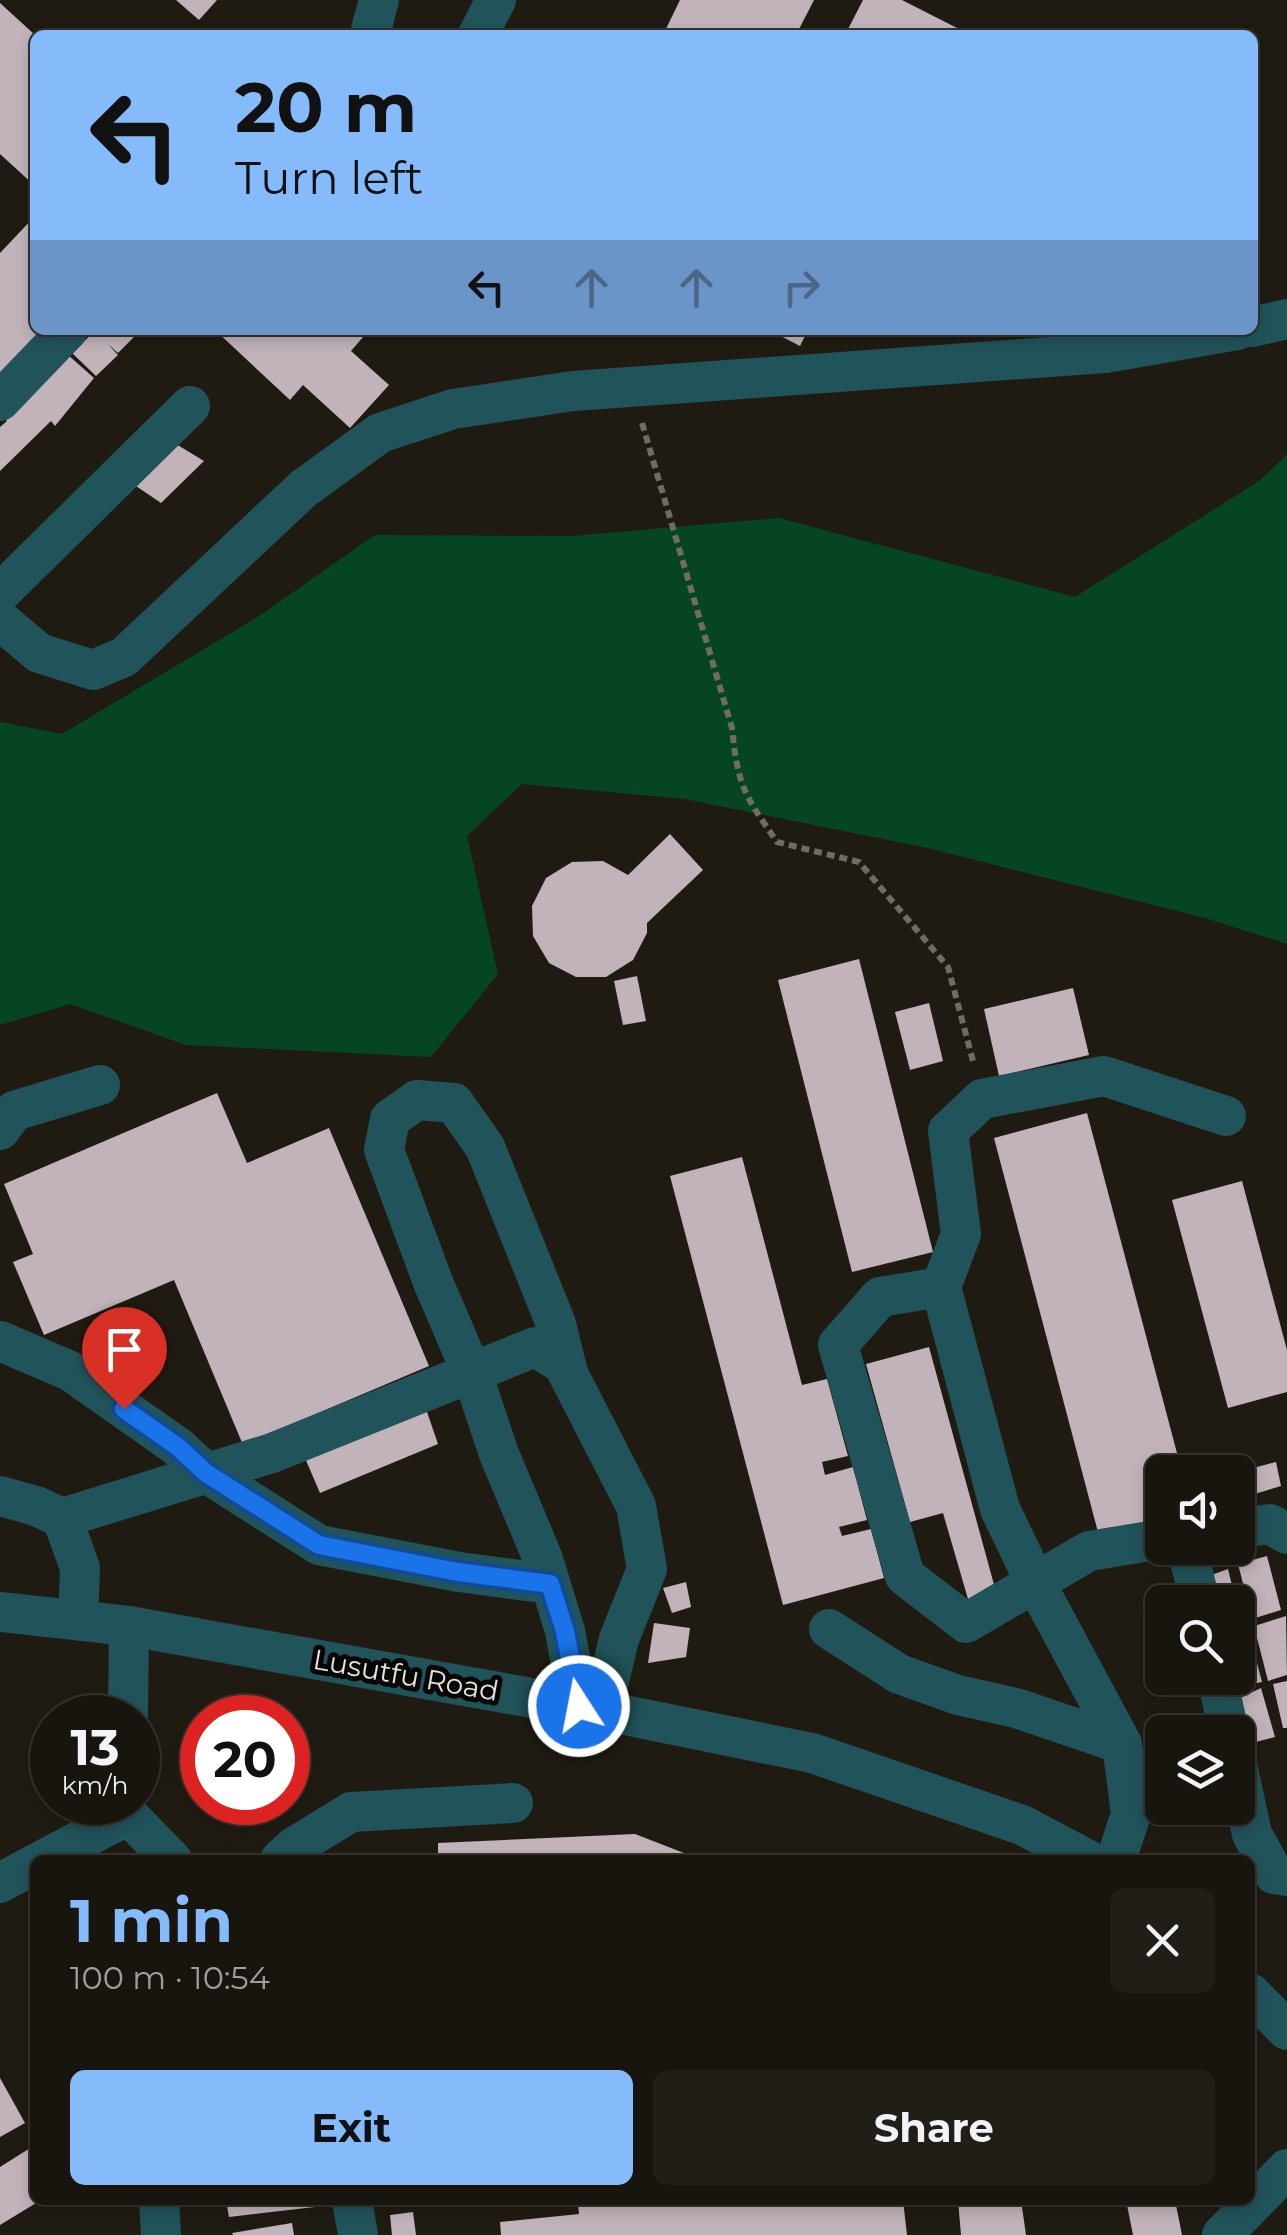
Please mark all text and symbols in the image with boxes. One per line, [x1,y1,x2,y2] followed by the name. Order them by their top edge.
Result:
[235,64,417,150] text: 20 m
[70,70,200,200] icon: left
[235,150,423,205] text: Turn left
[459,260,514,315] icon: left
[564,260,619,315] icon: ahead
[669,260,724,315] icon: ahead
[774,260,829,315] icon: right
[82,1307,167,1410] pin
[97,1322,152,1377] icon: arrive
[1145,1455,1255,1825] map controls
[1145,1455,1255,1565] button: sound
[1145,1585,1255,1695] button: search
[311,1642,501,1708] street label: Lusutfu Road
[527,1654,631,1758] position arrow
[180,1695,310,1825] speed limit sign: 20
[1145,1715,1255,1825] button: layers
[70,1717,120,1778] text: 13
[62,1770,128,1800] text: km/h
[70,1884,233,1957] text: 1 min
[1110,1888,1215,1993] button: close
[70,1958,270,1997] text: 100 m · 10:54
[70,2070,633,2185] button: Exit
[653,2070,1215,2185] button: Share

